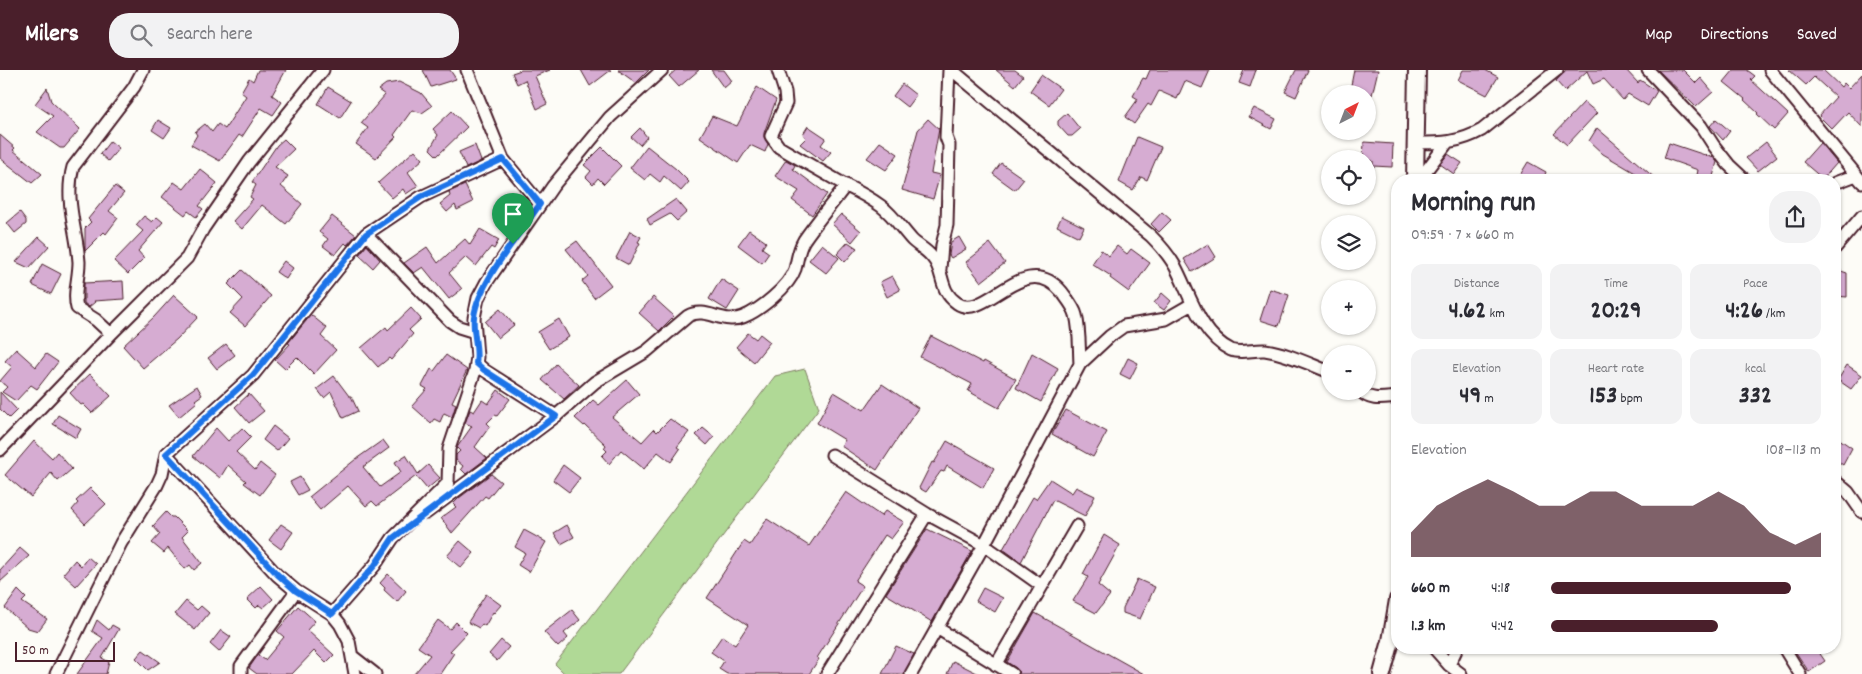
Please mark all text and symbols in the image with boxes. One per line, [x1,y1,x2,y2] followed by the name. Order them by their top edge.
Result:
[109,13,459,58] search box
[25,18,79,52] text: Milers
[127,21,155,49] icon: search
[167,22,253,49] text: Search here
[1645,23,1672,48] text: Map
[1700,23,1769,48] text: Directions
[1797,23,1837,48] text: Saved
[1321,85,1376,140] north arrow
[1321,85,1376,400] map controls
[1321,150,1376,205] button: locate
[1411,185,1535,225] text: Morning run
[1769,191,1821,243] button: share
[492,193,534,244] pin
[499,200,527,228] icon: arrive
[1321,215,1376,270] button: layers
[1411,224,1514,247] text: 09:59 · 7 × 660 m
[1454,274,1500,294] text: Distance
[1604,274,1628,294] text: Time
[1743,274,1768,294] text: Pace
[1321,280,1376,335] button: +
[1449,294,1486,330] text: 4.62
[1590,294,1642,330] text: 20:29
[1725,294,1763,330] text: 4:26
[1486,304,1505,324] text: km
[1763,304,1785,324] text: /km
[1321,345,1376,400] button: −
[1452,359,1501,379] text: Elevation
[1588,359,1644,379] text: Heart rate
[1745,359,1766,379] text: kcal
[1459,379,1481,415] text: 49
[1589,379,1617,415] text: 153
[1739,379,1772,415] text: 332
[1481,389,1494,409] text: m
[1617,389,1643,409] text: bpm
[1411,439,1467,462] text: Elevation
[1766,439,1821,462] text: 108–113 m
[1411,577,1450,600] text: 660 m
[1491,577,1510,600] text: 4:18
[1411,615,1445,638] text: 1.3 km
[1491,615,1514,638] text: 4:42
[15,639,115,662] scale bar
[22,641,49,661] text: 50 m

